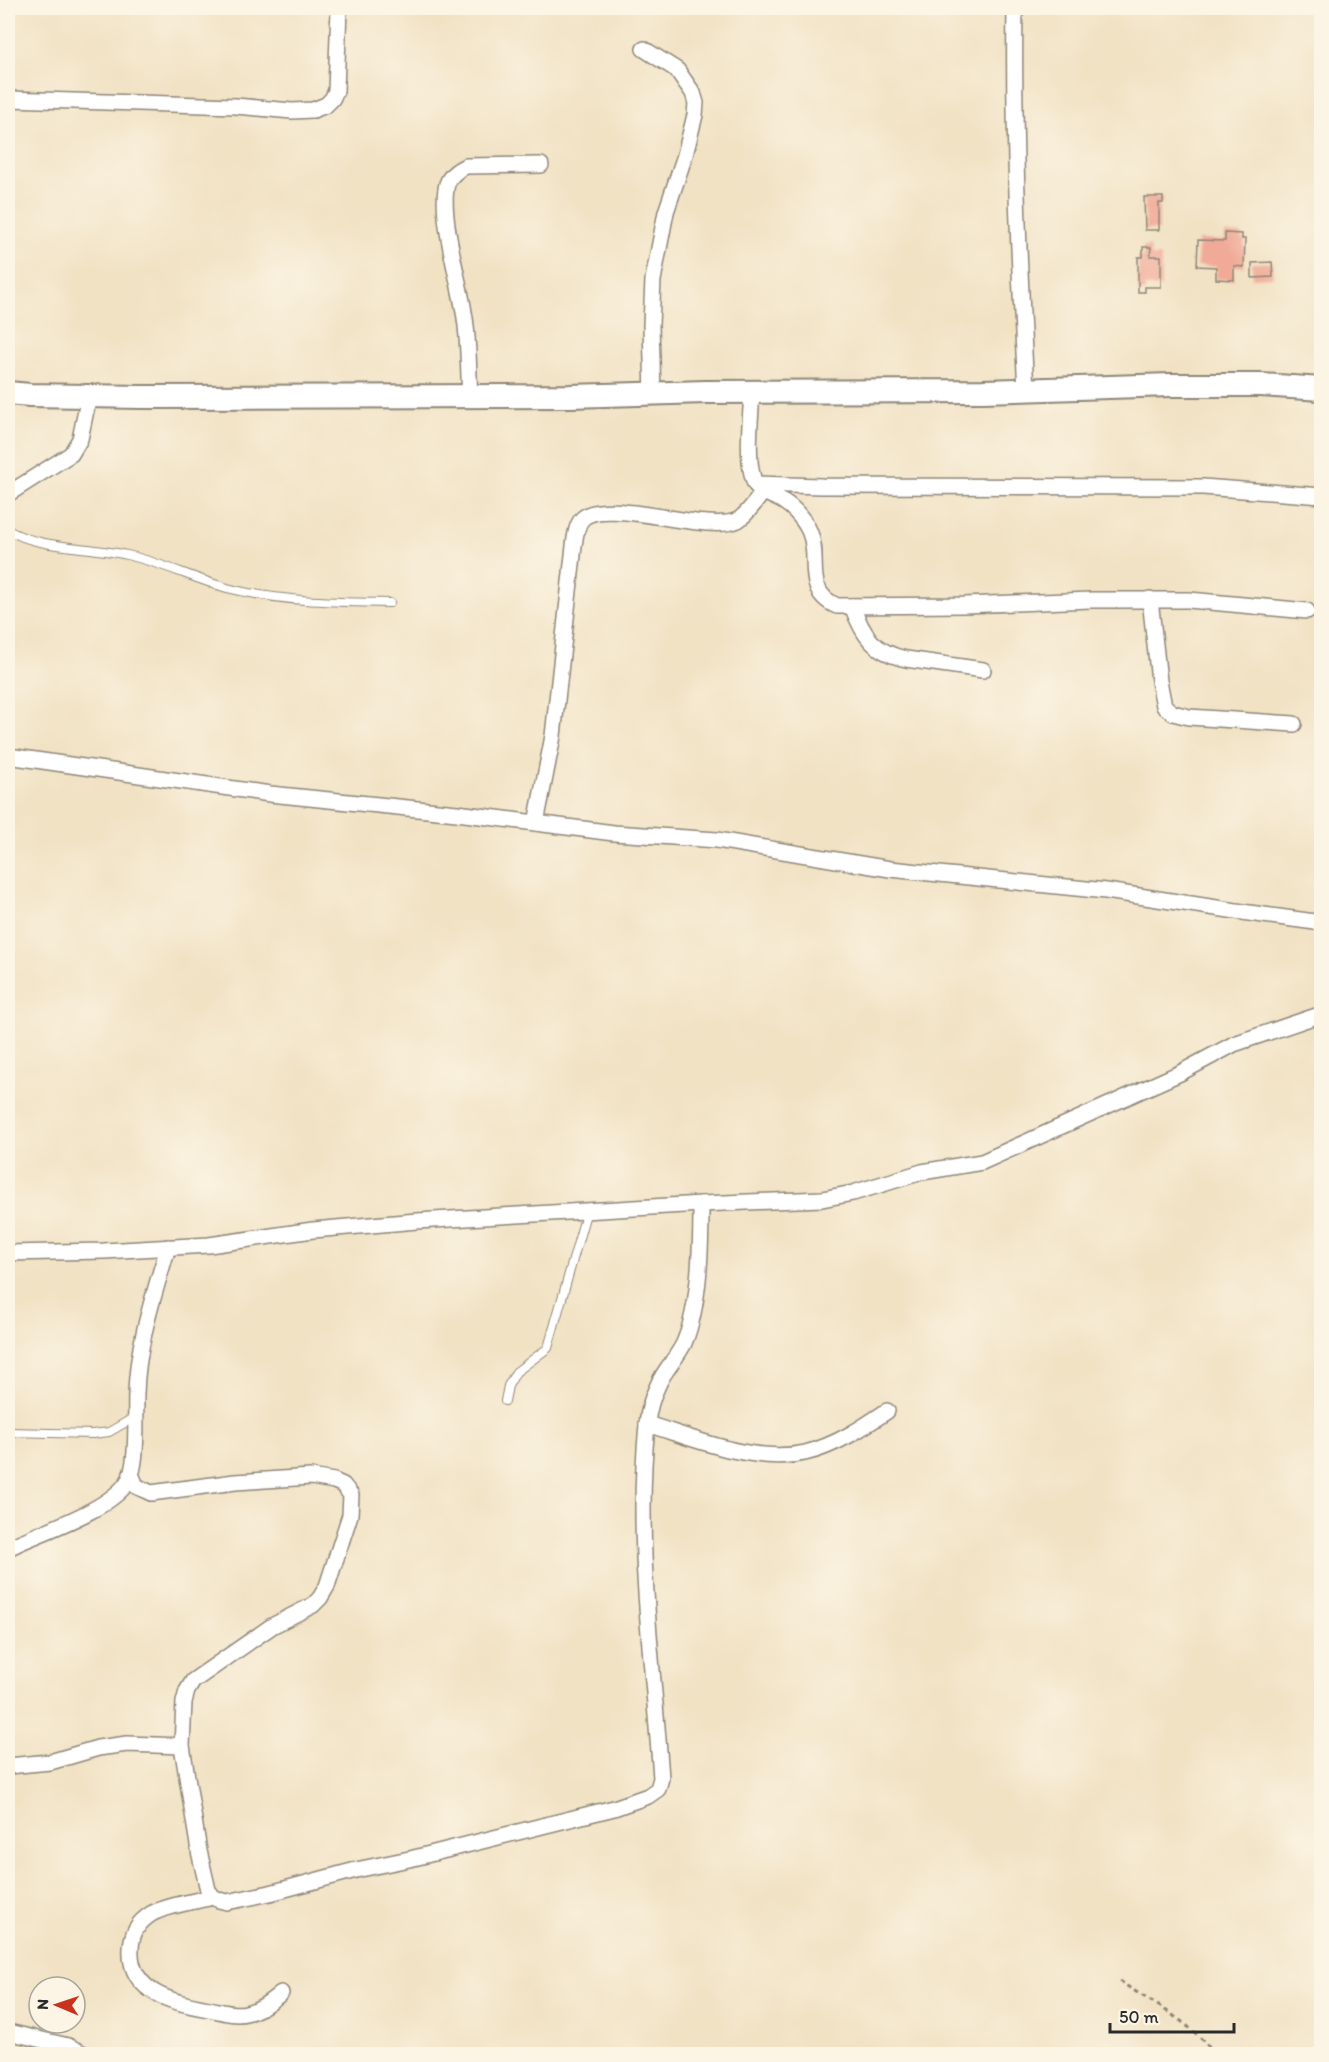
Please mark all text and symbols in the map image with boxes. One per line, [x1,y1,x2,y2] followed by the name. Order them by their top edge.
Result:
[27,1975,87,2035] north arrow
[1110,1996,1234,2034] scale bar
[33,1999,52,2010] text: N
[1119,2006,1159,2028] text: 50 m

